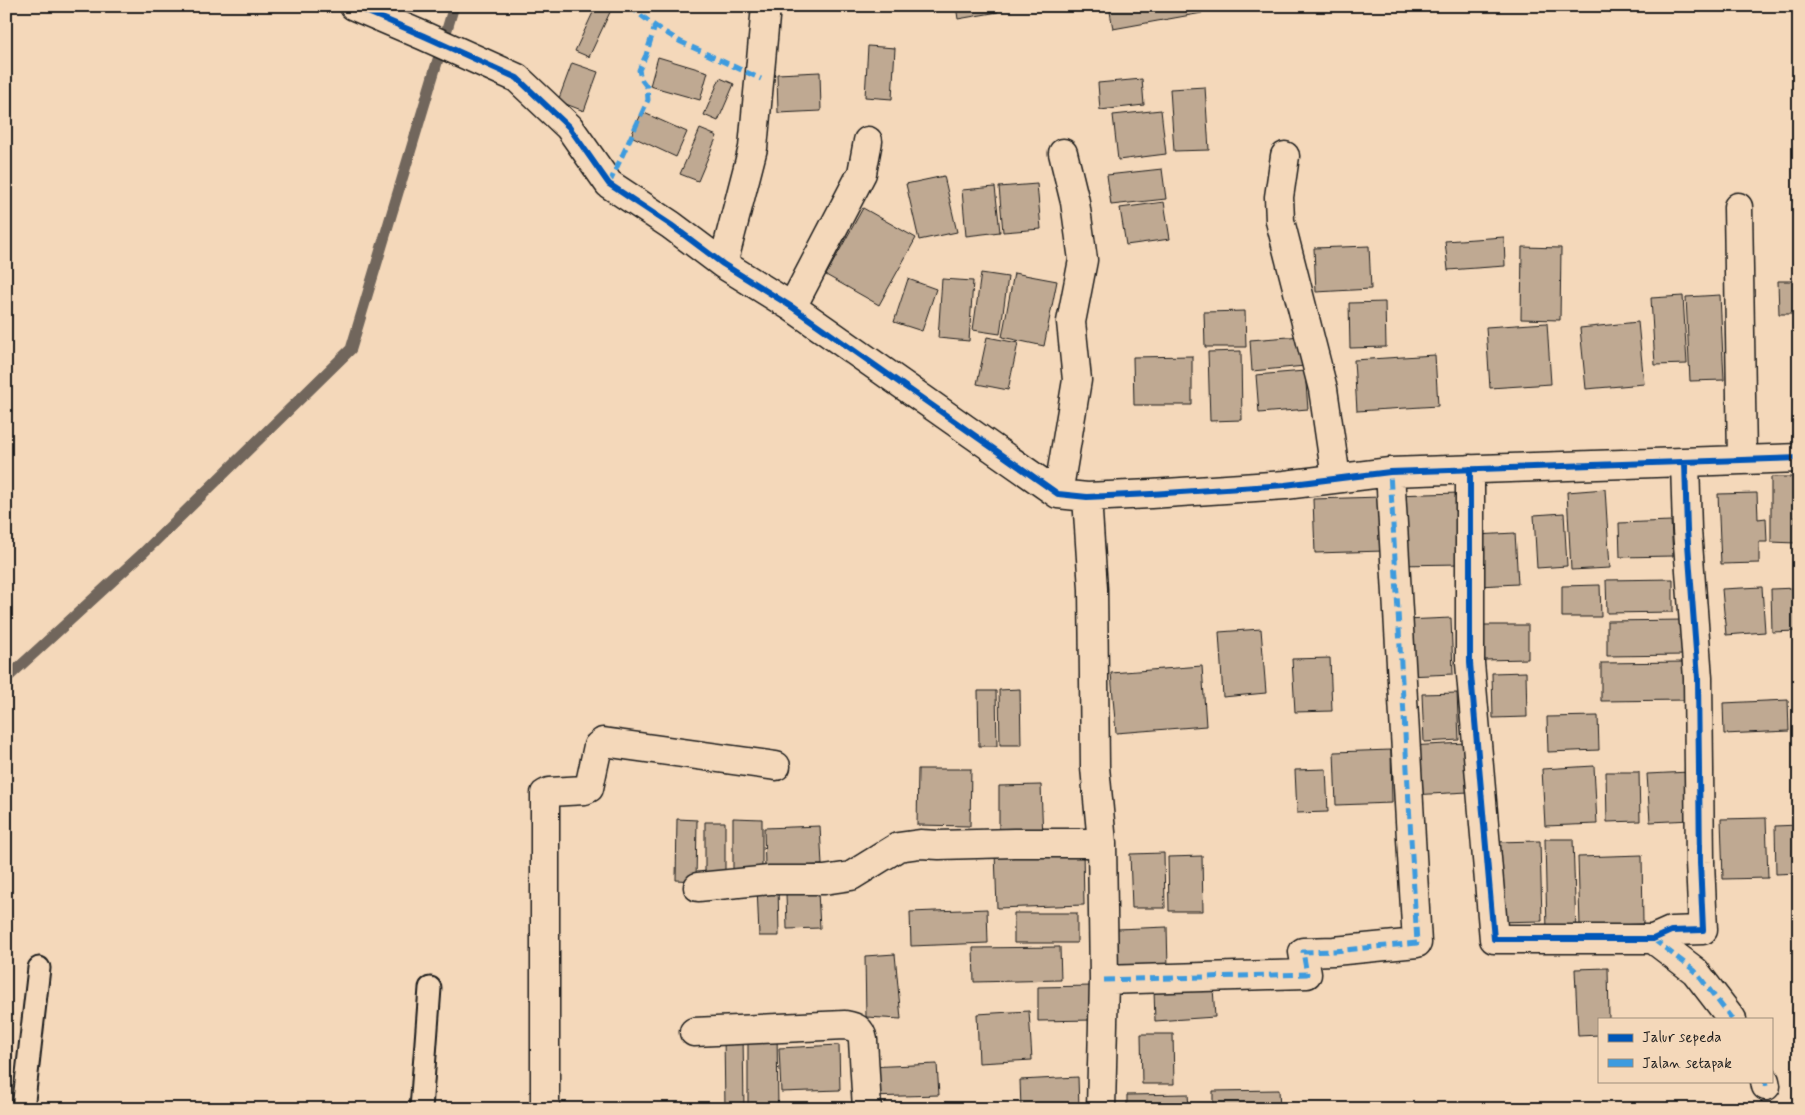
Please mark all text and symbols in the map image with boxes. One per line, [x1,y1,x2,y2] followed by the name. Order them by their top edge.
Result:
[1598,1018,1772,1082] legend
[1642,1028,1722,1048] text: Jalur sepeda
[1642,1054,1732,1074] text: Jalan setapak

